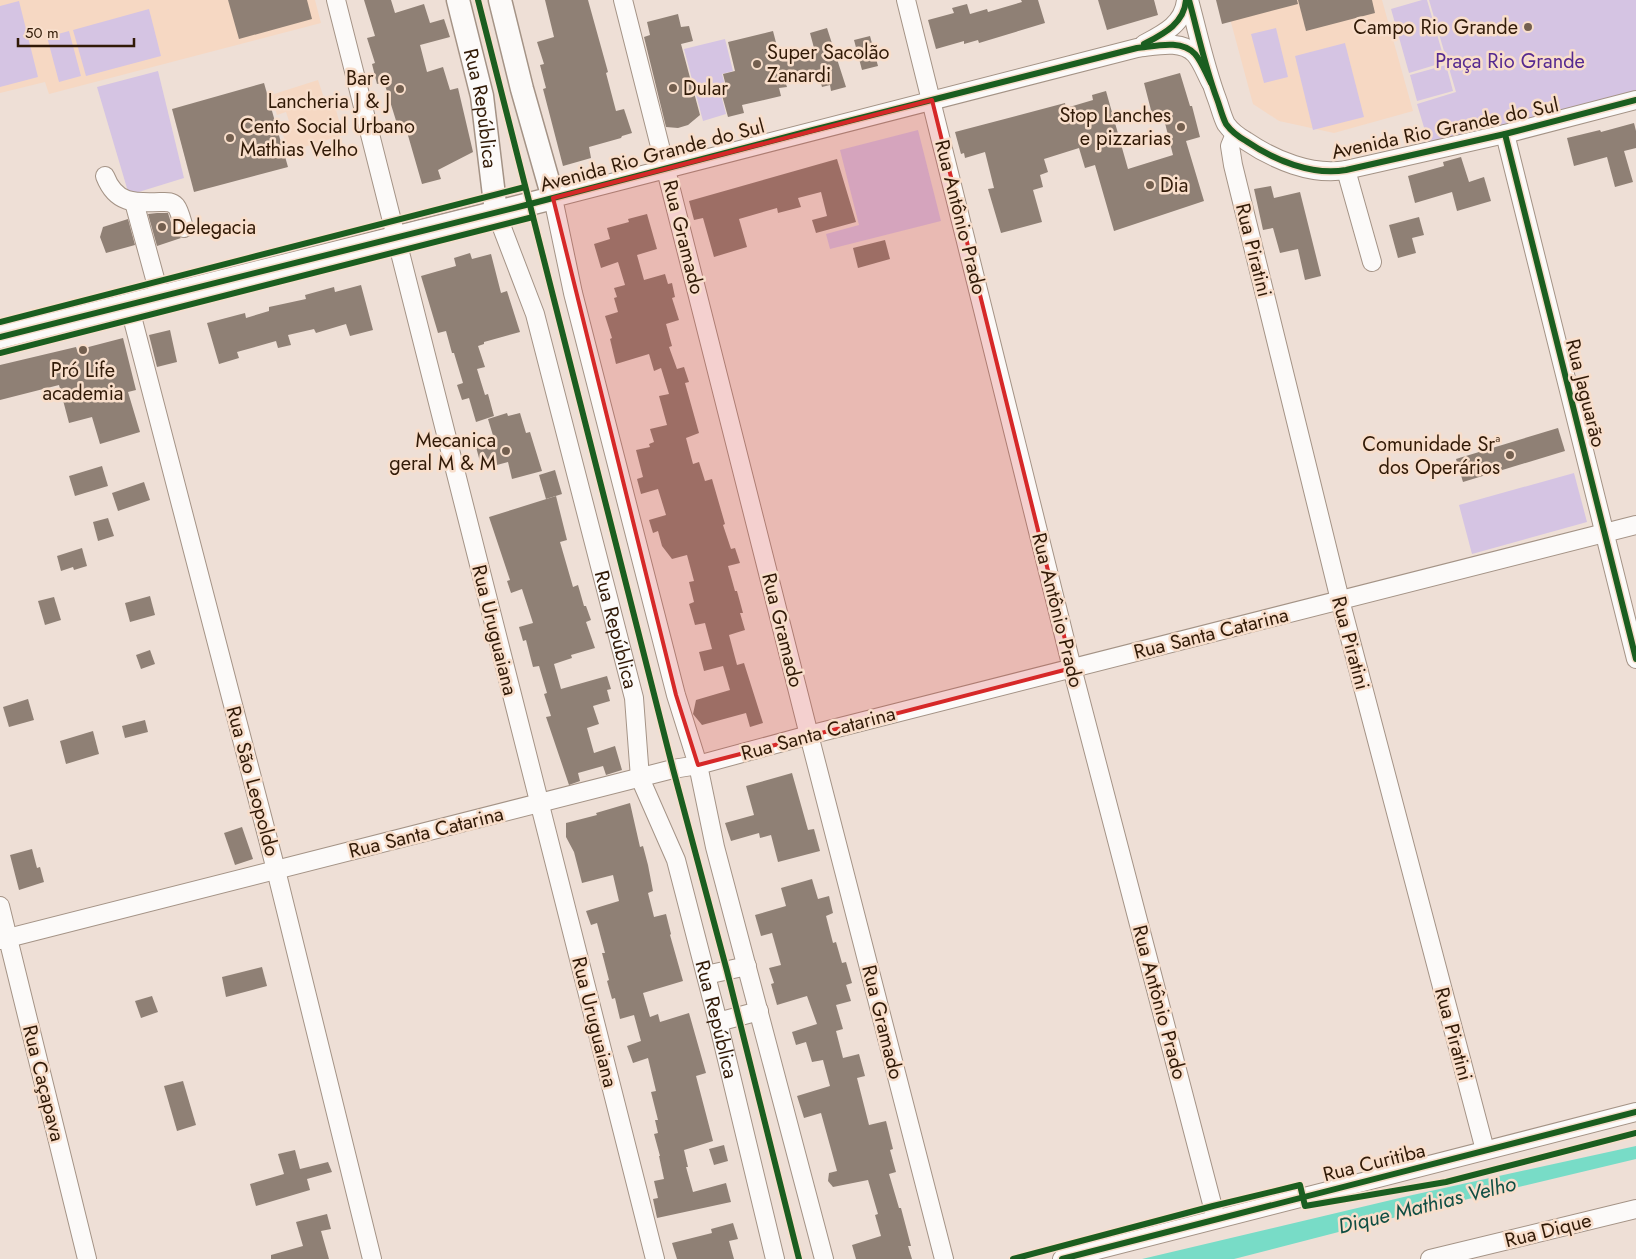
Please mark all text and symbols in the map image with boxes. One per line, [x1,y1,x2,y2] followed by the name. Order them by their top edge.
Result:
[1353,13,1518,42] place label: Campo Rio Grande
[18,15,134,47] scale bar
[1522,21,1534,33] marker: Campo Rio Grande
[25,22,59,44] text: 50 m
[767,38,889,90] place label: Super Sacolão Zanardi
[456,46,505,170] street label: Rua República
[1435,47,1585,76] park label: Praça Rio Grande
[751,58,763,70] marker: Super Sacolão Zanardi
[268,64,390,116] place label: Bar e Lancheria J & J
[683,74,728,103] place label: Dular
[667,82,679,94] marker: Dular
[394,83,406,95] marker: Bar e Lancheria J & J
[1329,90,1561,167] street label: Avenida Rio Grande do Sul
[1059,101,1171,153] place label: Stop Lanches e pizzarias
[240,112,415,164] place label: Cento Social Urbano Mathias Velho
[537,112,768,199] street label: Avenida Rio Grande do Sul
[1175,121,1187,133] marker: Stop Lanches e pizzarias
[224,132,236,144] marker: Cento Social Urbano Mathias Velho
[927,137,994,298] street label: Rua Antônio Prado
[1160,171,1188,200] place label: Dia
[655,177,712,297] street label: Rua Gramado
[1144,179,1156,191] marker: Dia
[1228,200,1279,300] street label: Rua Piratini
[172,213,256,242] place label: Delegacia
[156,221,168,233] marker: Delegacia
[1558,336,1613,450] street label: Rua Jaguarão
[77,344,89,356] marker: Pró Life academia
[43,356,123,408] place label: Pró Life academia
[389,426,496,478] place label: Mecanica geral M & M
[1362,430,1500,482] place label: Comunidade Srª dos Operários
[500,445,512,457] marker: Mecanica geral M & M
[1504,449,1516,461] marker: Comunidade Srª dos Operários
[1024,530,1091,691] street label: Rua Antônio Prado
[464,562,525,698] street label: Rua Uruguaiana
[587,567,645,692] street label: Rua República
[754,570,811,690] street label: Rua Gramado
[1324,593,1377,693] street label: Rua Piratini
[1131,600,1292,667] street label: Rua Santa Catarina
[738,699,899,768] street label: Rua Santa Catarina
[219,703,287,860] street label: Rua São Leopoldo
[346,799,507,866] street label: Rua Santa Catarina
[1125,922,1194,1083] street label: Rua Antônio Prado
[564,954,625,1090] street label: Rua Uruguaiana
[688,957,745,1082] street label: Rua República
[854,962,911,1082] street label: Rua Gramado
[1427,984,1480,1084] street label: Rua Piratini
[15,1022,72,1144] street label: Rua Caçapava
[1320,1136,1428,1189] street label: Rua Curitiba
[1335,1168,1519,1242] water label: Dique Mathias Velho
[1502,1206,1594,1255] street label: Rua Dique

